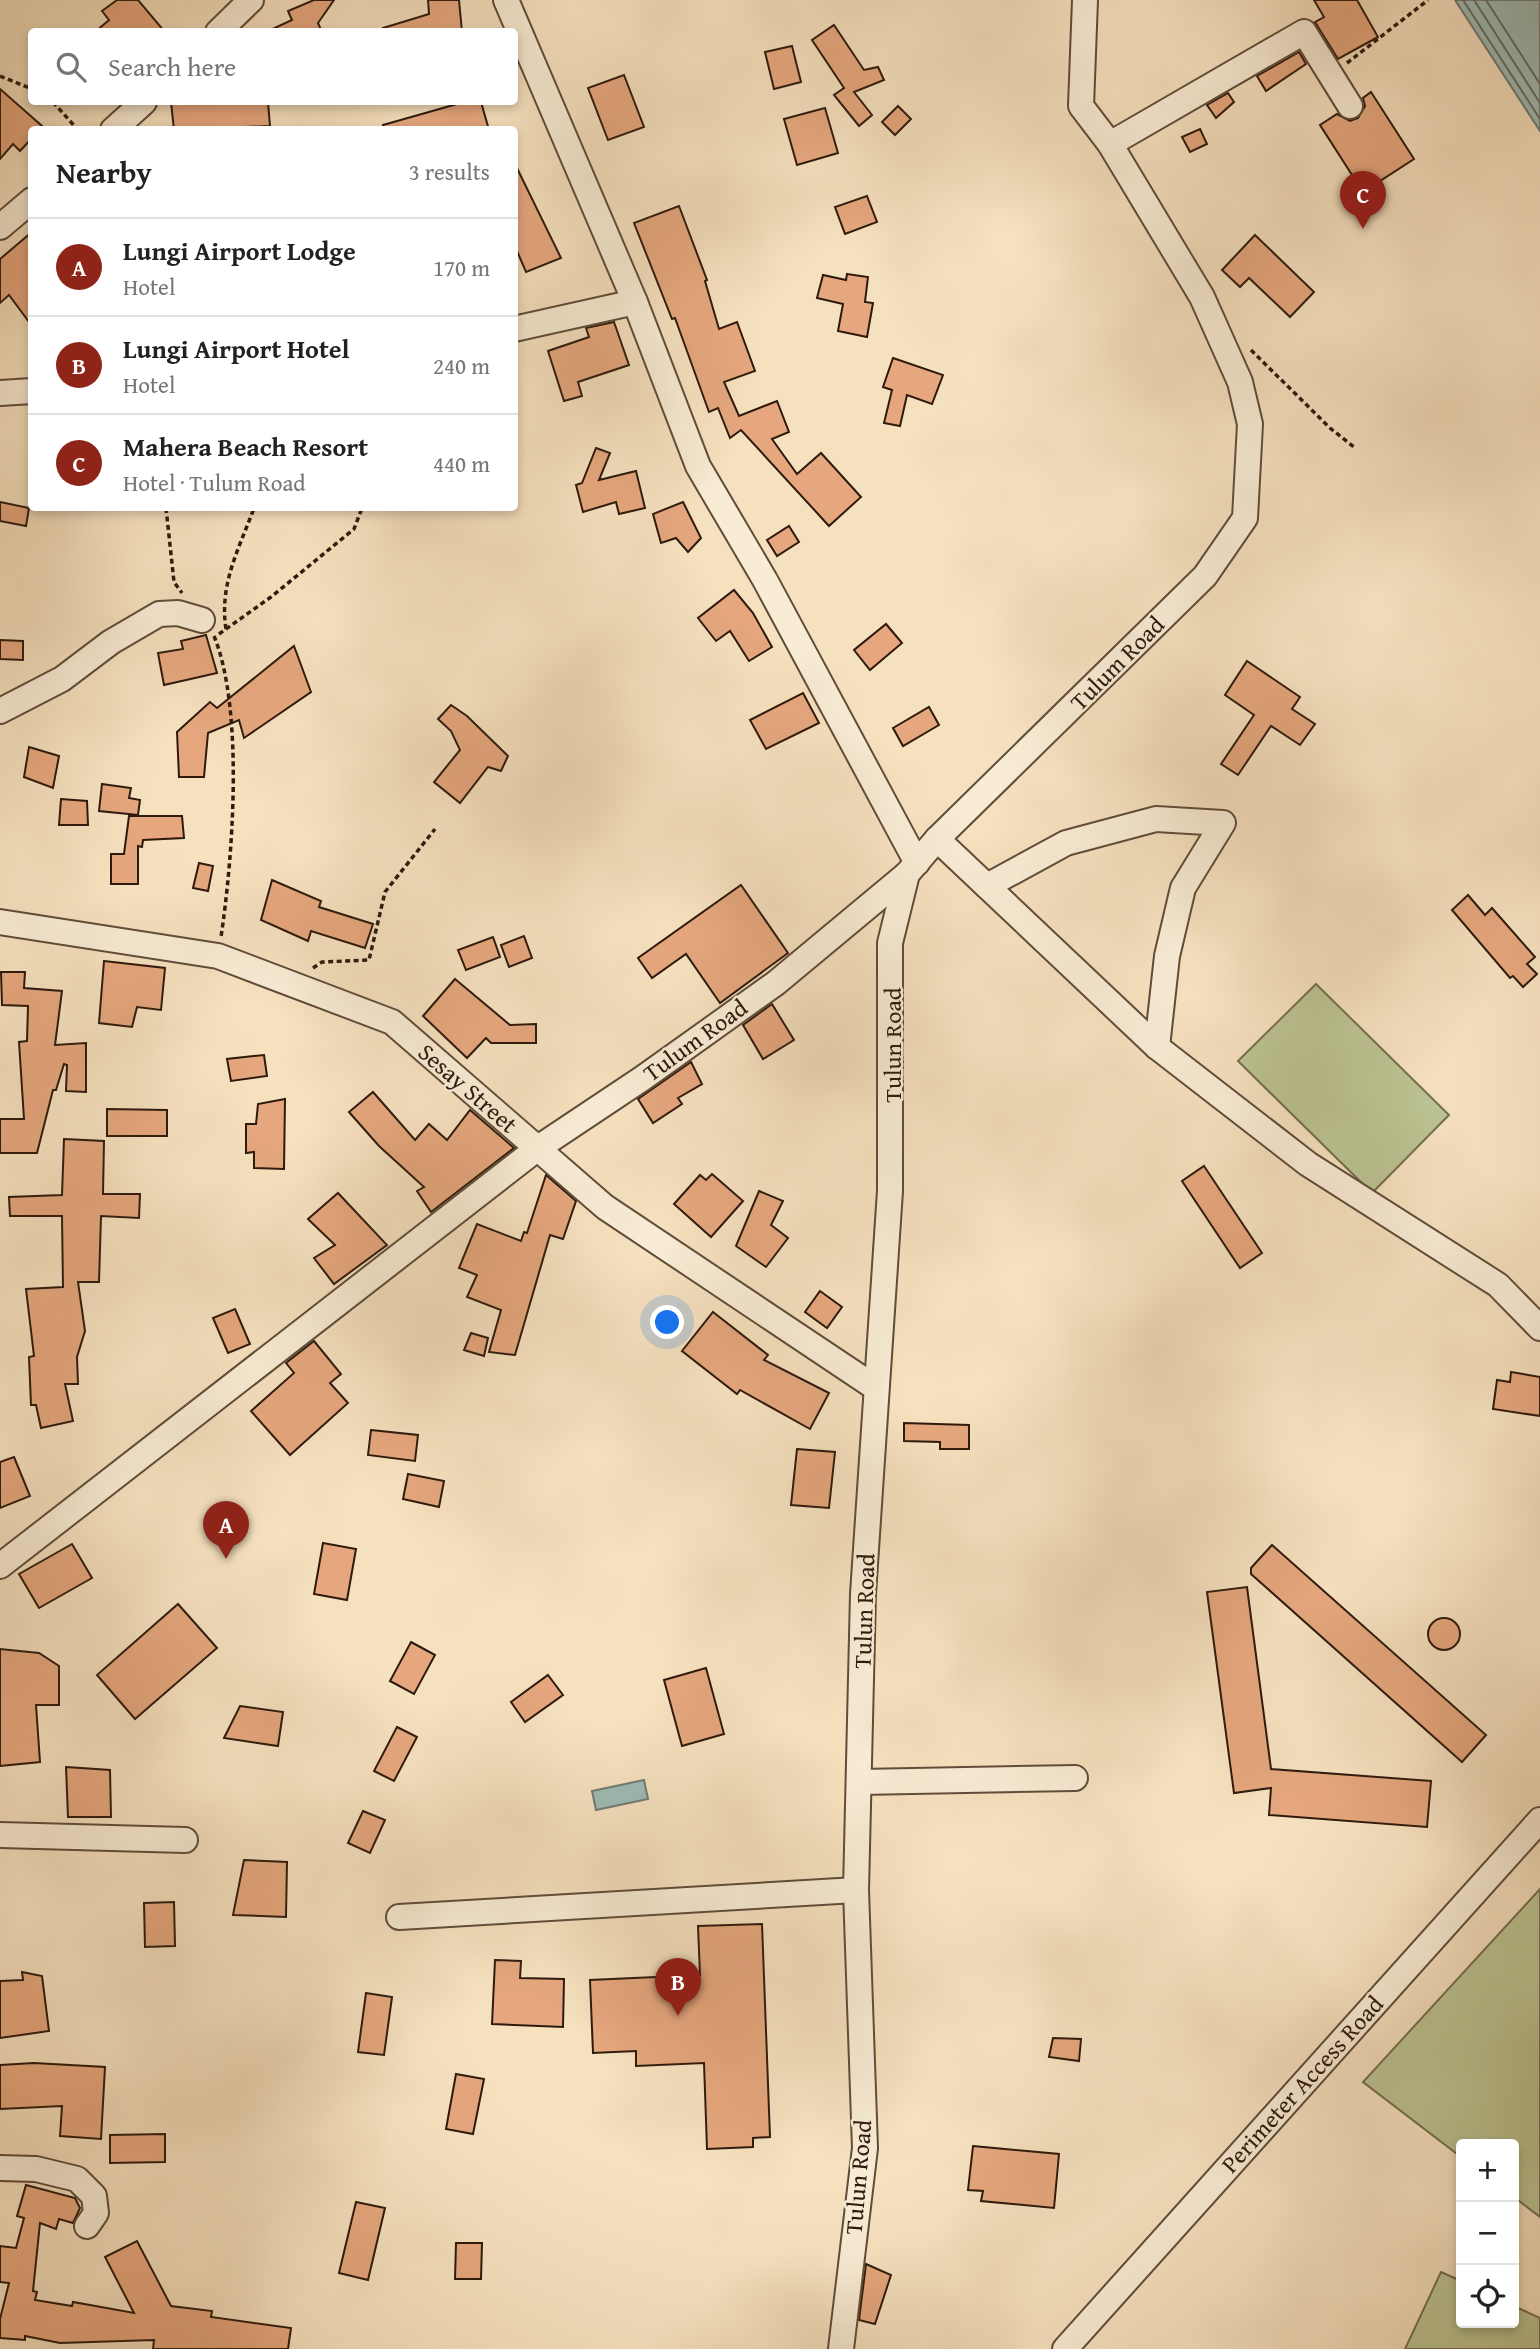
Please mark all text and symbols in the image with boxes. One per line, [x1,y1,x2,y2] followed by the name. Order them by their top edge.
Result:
[28,28,518,105] search box
[108,47,236,86] text: Search here
[52,48,90,86] icon: search
[56,150,152,194] text: Nearby
[409,155,490,188] text: 3 results
[1340,171,1386,229] pin: C
[123,231,356,270] text: Lungi Airport Lodge
[72,251,86,284] text: A
[433,251,490,284] text: 170 m
[123,270,175,303] text: Hotel
[123,329,350,368] text: Lungi Airport Hotel
[72,349,86,382] text: B
[433,349,490,382] text: 240 m
[123,368,175,401] text: Hotel
[123,427,368,466] text: Mahera Beach Resort
[72,447,86,480] text: C
[433,447,490,480] text: 440 m
[123,466,306,499] text: Hotel · Tulum Road
[1062,608,1172,718] street label: Tulum Road
[875,987,910,1103] street label: Tulun Road
[636,990,754,1090] street label: Tulum Road
[411,1035,526,1142] street label: Sesay Street
[650,1305,684,1339] your location
[203,1501,249,1559] pin: A
[845,1553,884,1669] street label: Tulun Road
[655,1958,701,2016] pin: B
[1213,1987,1391,2181] street label: Perimeter Access Road
[836,2118,880,2236] street label: Tulun Road
[1456,2139,1519,2328] map controls
[1456,2139,1519,2202] button: +
[1456,2202,1519,2265] button: −
[1456,2265,1519,2328] button: locate

